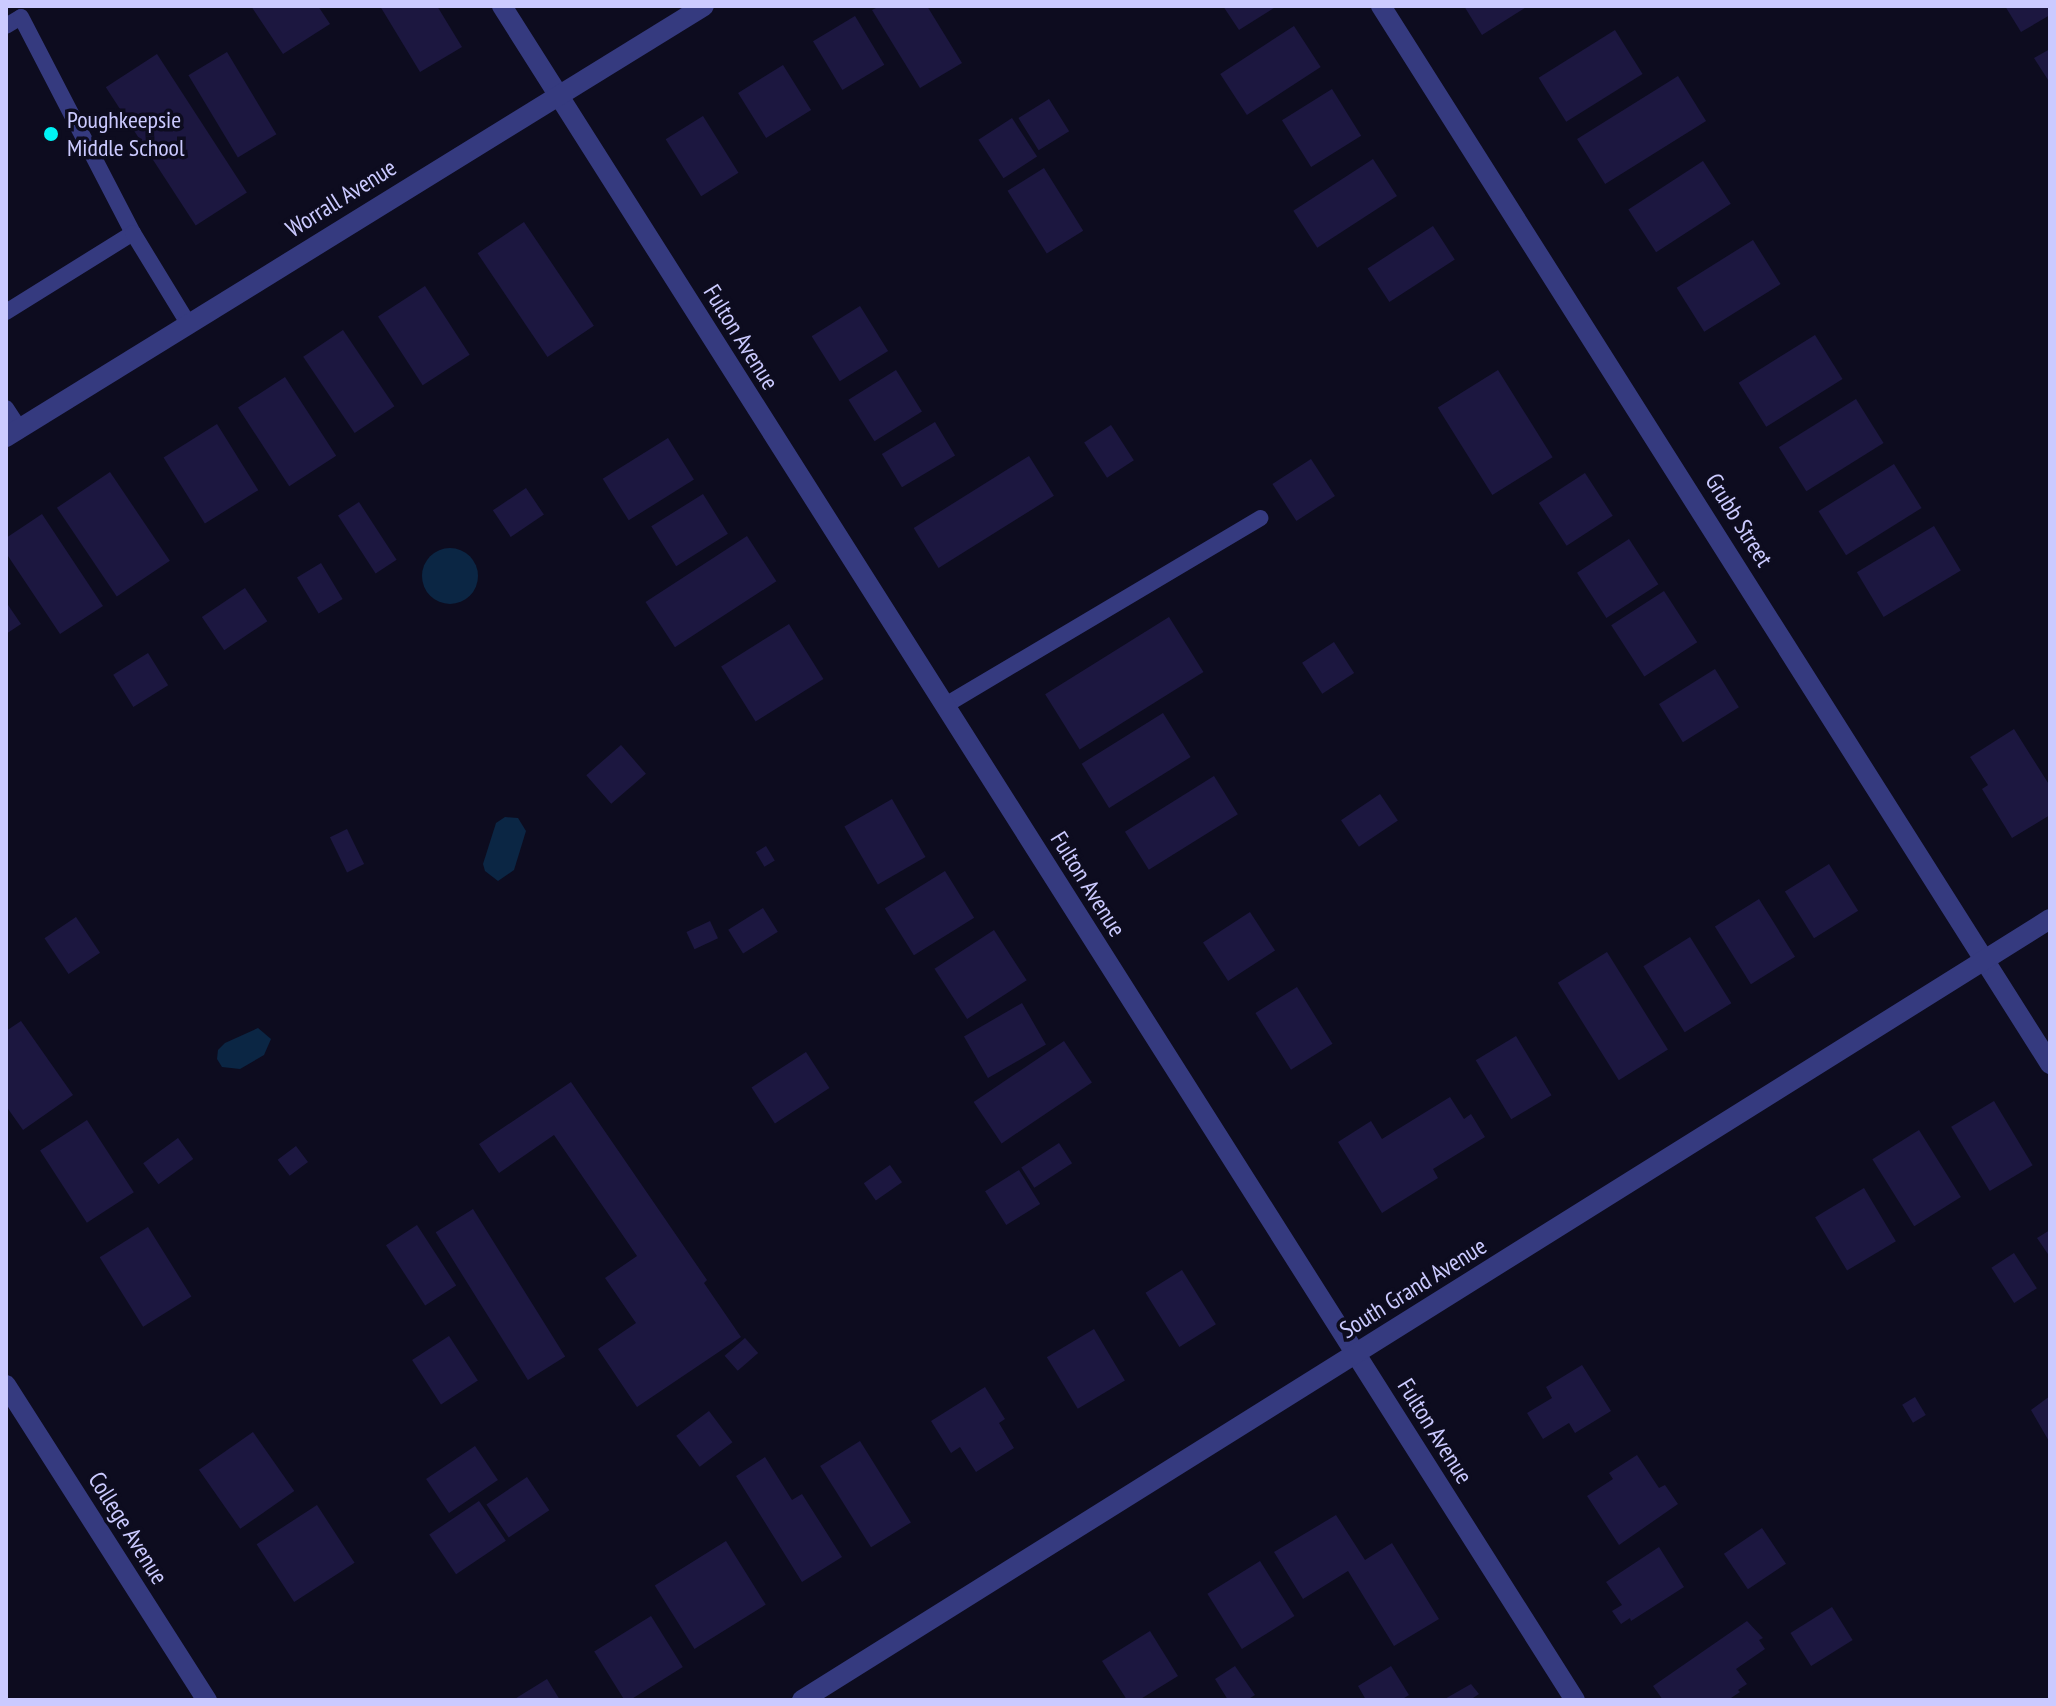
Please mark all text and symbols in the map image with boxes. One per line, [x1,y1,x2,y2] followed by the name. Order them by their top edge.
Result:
[67,106,185,162] place label: Poughkeepsie Middle School
[42,125,60,143] marker: Poughkeepsie Middle School
[280,153,402,243] street label: Worrall Avenue
[697,279,785,395] street label: Fulton Avenue
[1699,468,1779,572] street label: Grubb Street
[1044,826,1132,942] street label: Fulton Avenue
[1334,1231,1492,1345] street label: South Grand Avenue
[1391,1373,1479,1489] street label: Fulton Avenue
[82,1466,174,1590] street label: College Avenue

